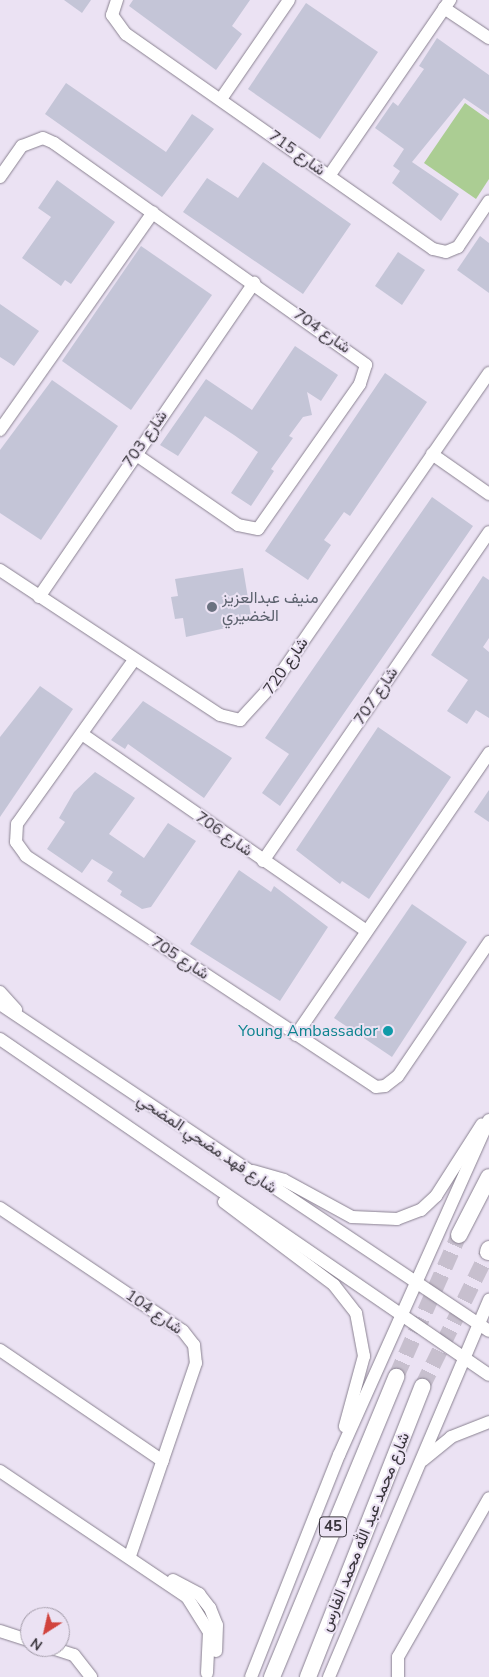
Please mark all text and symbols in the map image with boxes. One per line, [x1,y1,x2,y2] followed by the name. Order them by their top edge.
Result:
[265,126,329,180] street label: شارع 715
[290,304,354,358] street label: شارع 704
[118,407,172,471] street label: شارع 703
[222,588,318,626] place label: منيف عبدالعزيز الخضيري
[206,601,218,613] marker: منيف عبدالعزيز الخضيري
[259,634,313,698] street label: شارع 720
[350,664,402,728] street label: شارع 707
[192,807,256,861] street label: شارع 706
[147,932,213,984] street label: شارع 705
[238,1021,378,1041] place label: Young Ambassador
[382,1025,394,1037] marker: Young Ambassador
[133,1090,281,1198] street label: شارع فهد مضحي المضحي
[122,1285,186,1339] street label: شارع 104
[316,1430,414,1634] street label: شارع محمد عبد الله محمد الفارس
[318,1514,348,1540] road number: 45
[20,1607,70,1657] north arrow
[27,1633,46,1655] text: N

